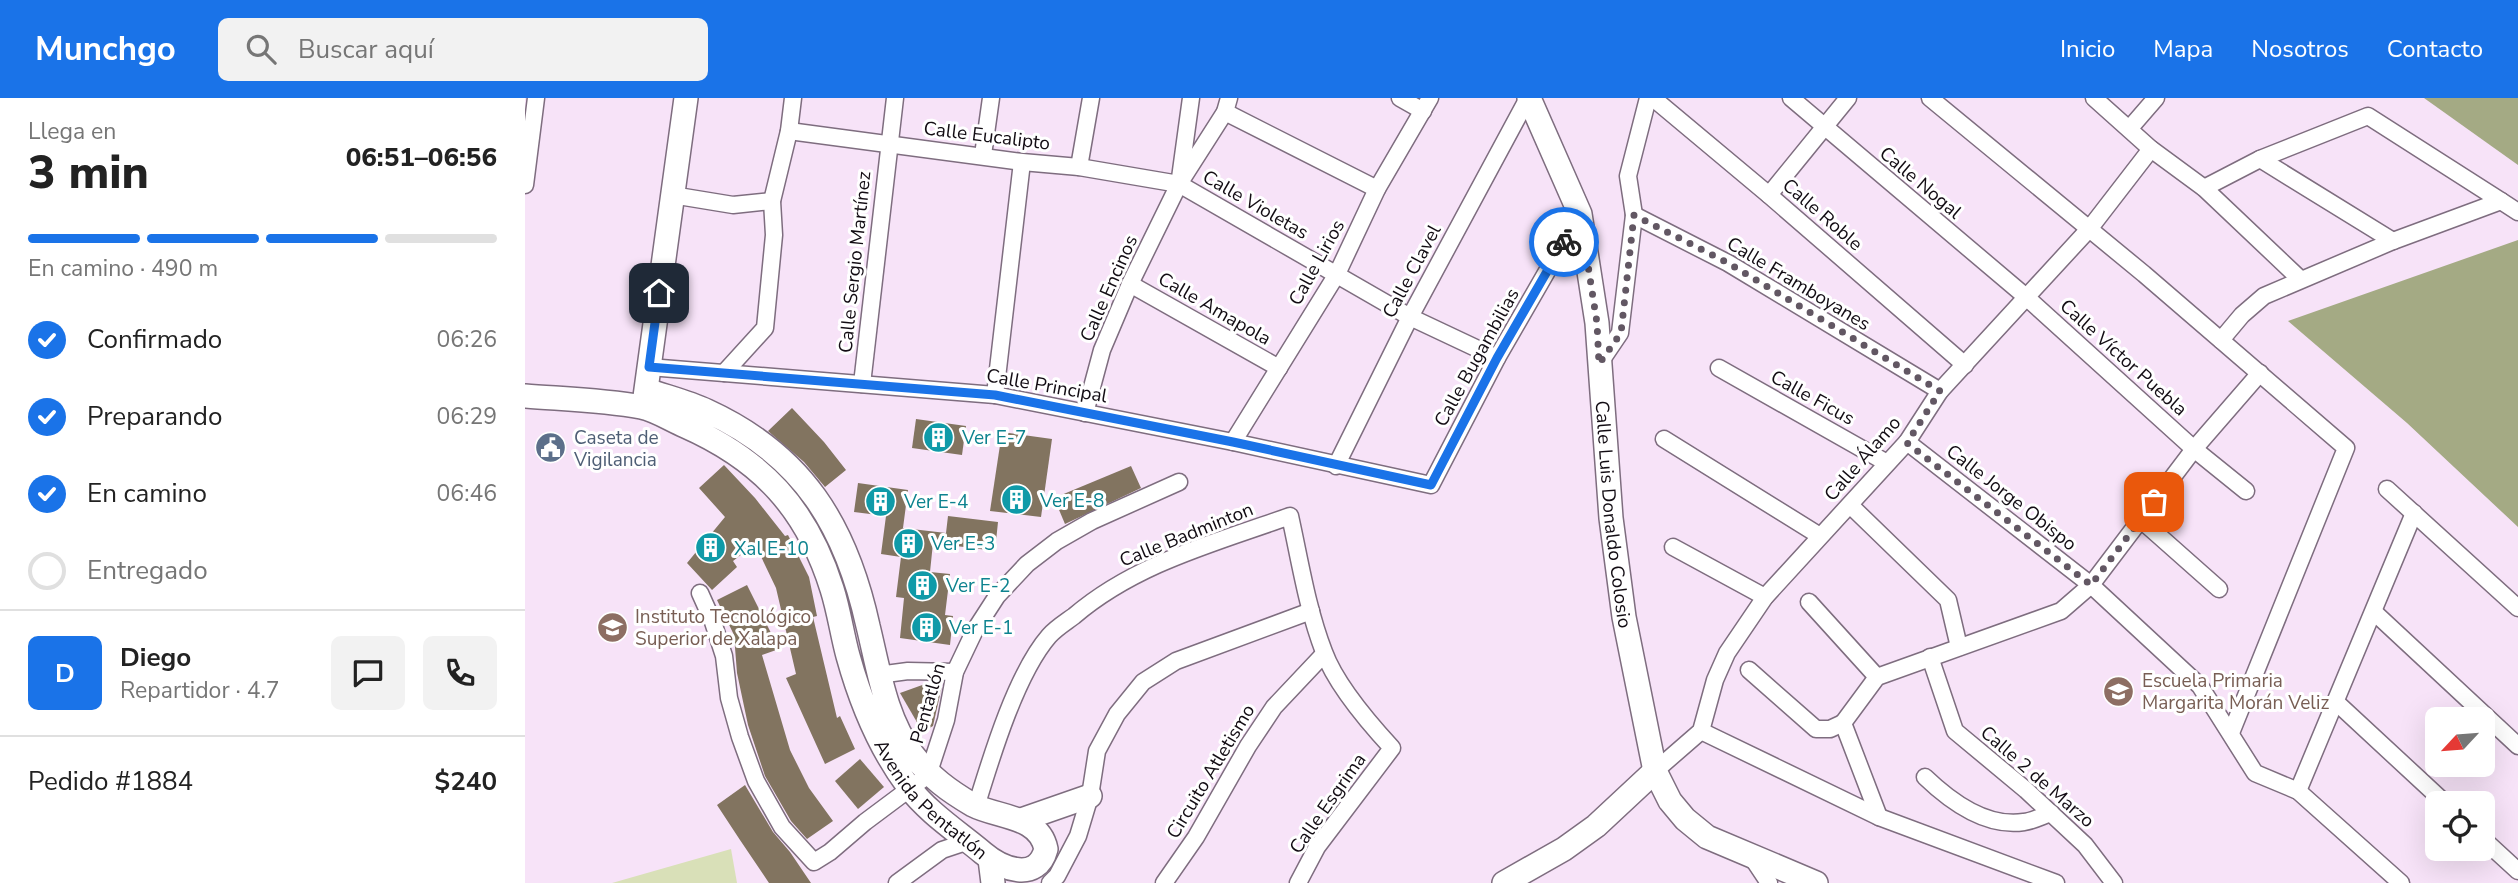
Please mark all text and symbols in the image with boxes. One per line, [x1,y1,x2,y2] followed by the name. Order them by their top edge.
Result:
[218,18,708,81] search box
[35,27,176,72] text: Munchgo
[242,30,280,68] icon: search
[298,32,434,67] text: Buscar aquí
[2060,33,2115,65] text: Inicio
[2153,33,2213,65] text: Mapa
[2251,33,2349,65] text: Nosotros
[2387,33,2483,65] text: Contacto
[922,115,1052,157] street label: Calle Eucalipto
[28,116,116,147] text: Llega en
[346,140,497,175] text: 06:51–06:56
[28,141,149,204] text: 3 min
[1874,141,1967,225] street label: Calle Nogal
[1198,164,1313,246] street label: Calle Violetas
[833,170,877,354] street label: Calle Sergio Martínez
[1777,173,1868,257] street label: Calle Roble
[1529,207,1599,277] courier
[1283,215,1351,310] street label: Calle Lirios
[1376,220,1448,323] street label: Calle Clavel
[1545,223,1583,261] icon: bike
[1074,231,1144,346] street label: Calle Encinos
[1722,231,1875,337] street label: Calle Framboyanes
[28,253,218,284] text: En camino · 490 m
[629,263,689,323] pin
[1153,266,1276,352] street label: Calle Amapola
[640,274,678,312] icon: home
[1428,284,1526,431] street label: Calle Bugambilias
[2054,293,2193,422] street label: Calle Víctor Puebla
[28,321,66,359] icon: check
[87,322,222,357] text: Confirmado
[437,324,497,355] text: 06:26
[984,363,1110,409] street label: Calle Principal
[1766,364,1859,432] street label: Calle Ficus
[28,398,66,436] icon: check
[87,399,222,434] text: Preparando
[1589,400,1638,630] street label: Calle Luis Donaldo Colosio
[437,401,497,432] text: 06:29
[1818,410,1907,507] street label: Calle Álamo
[922,420,956,454] building icon: Ver E-7
[573,425,659,473] place label: Caseta de Vigilancia
[961,425,1026,451] place label: Ver E-7
[534,431,568,465] public building icon: Caseta de Vigilancia
[1941,439,2082,557] street label: Calle Jorge Obispo
[2124,472,2184,532] pin
[28,475,66,513] icon: check
[87,476,207,511] text: En camino
[437,478,497,509] text: 06:46
[1000,483,1034,517] building icon: Ver E-8
[2135,483,2173,521] icon: bag
[864,484,898,518] building icon: Ver E-4
[1039,488,1104,514] place label: Ver E-8
[903,489,968,515] place label: Ver E-4
[1116,496,1257,574] street label: Calle Badminton
[891,526,925,560] building icon: Ver E-3
[694,531,728,565] building icon: Xal E-10
[930,531,995,557] place label: Ver E-3
[734,536,809,562] place label: Xal E-10
[87,553,208,588] text: Entregado
[906,568,940,602] building icon: Ver E-2
[945,573,1010,599] place label: Ver E-2
[635,604,811,652] place label: Instituto Tecnológico Superior de Xalapa
[595,610,629,644] school or university icon: Instituto Tecnológico Superior de Xalapa
[909,610,943,644] building icon: Ver E-1
[948,615,1013,641] place label: Ver E-1
[331,636,405,710] button: chat
[423,636,497,710] button: phone
[120,640,191,675] text: Diego
[55,656,75,691] text: D
[904,660,952,747] street label: Pentatlón
[2142,668,2329,716] place label: Escuela Primaria Margarita Morán Veliz
[2102,674,2136,708] school or university icon: Escuela Primaria Margarita Morán Veliz
[120,675,280,706] text: Repartidor · 4.7
[1160,699,1261,844] street label: Circuito Atletismo
[2425,707,2495,777] north arrow
[2425,707,2495,861] map controls
[1975,720,2100,834] street label: Calle 2 de Marzo
[868,735,993,866] street label: Avenida Pentatlón
[1283,748,1372,859] street label: Calle Esgrima
[28,764,193,799] text: Pedido #1884
[435,764,497,799] text: $240
[2425,791,2495,861] button: locate

